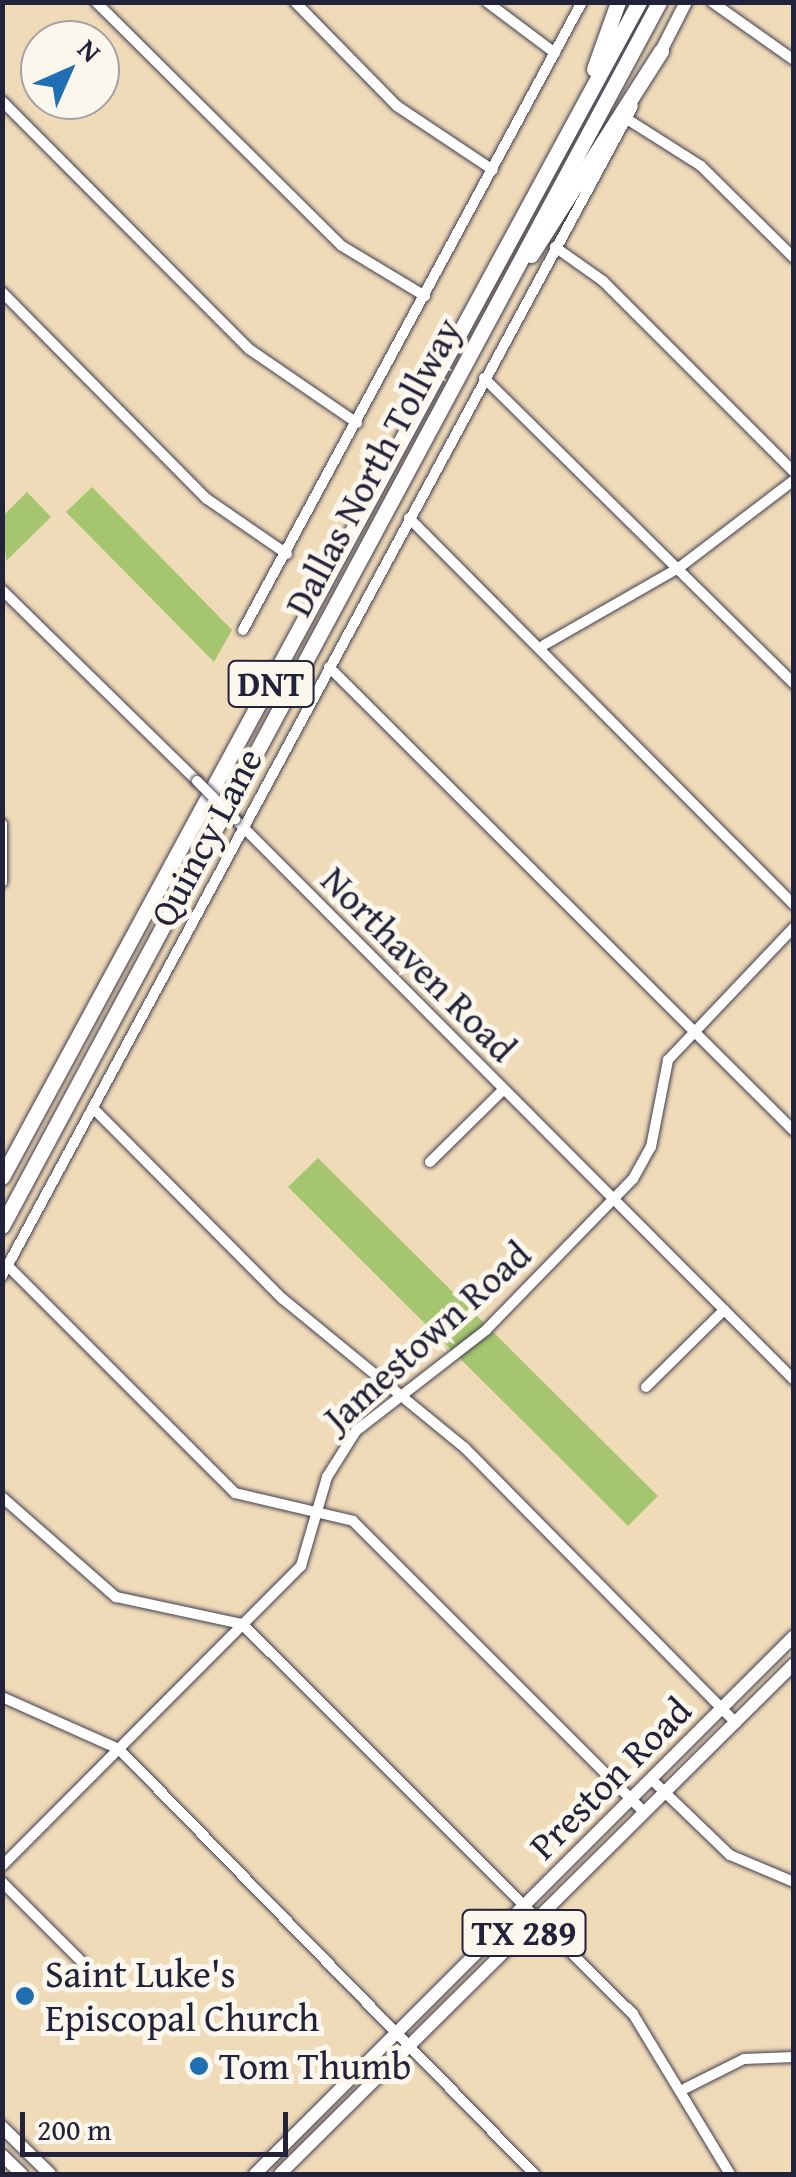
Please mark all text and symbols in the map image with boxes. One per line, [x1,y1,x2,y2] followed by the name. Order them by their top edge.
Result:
[20,20,120,120] north arrow
[69,29,111,71] text: N
[275,310,471,624] street label: Dallas North Tollway
[226,654,316,714] road number: DNT
[140,740,272,934] street label: Quincy Lane
[312,857,526,1071] street label: Northaven Road
[314,1231,540,1441] street label: Jamestown Road
[519,1687,701,1869] street label: Preston Road
[462,1903,586,1963] road number: TX 289
[45,1951,319,2040] place label: Saint Luke's Episcopal Church
[14,1985,36,2007] marker: Saint Luke's Episcopal Church
[219,2043,412,2089] place label: Tom Thumb
[188,2055,210,2077] marker: Tom Thumb
[25,2092,292,2154] scale bar
[37,2107,111,2151] text: 200 m

